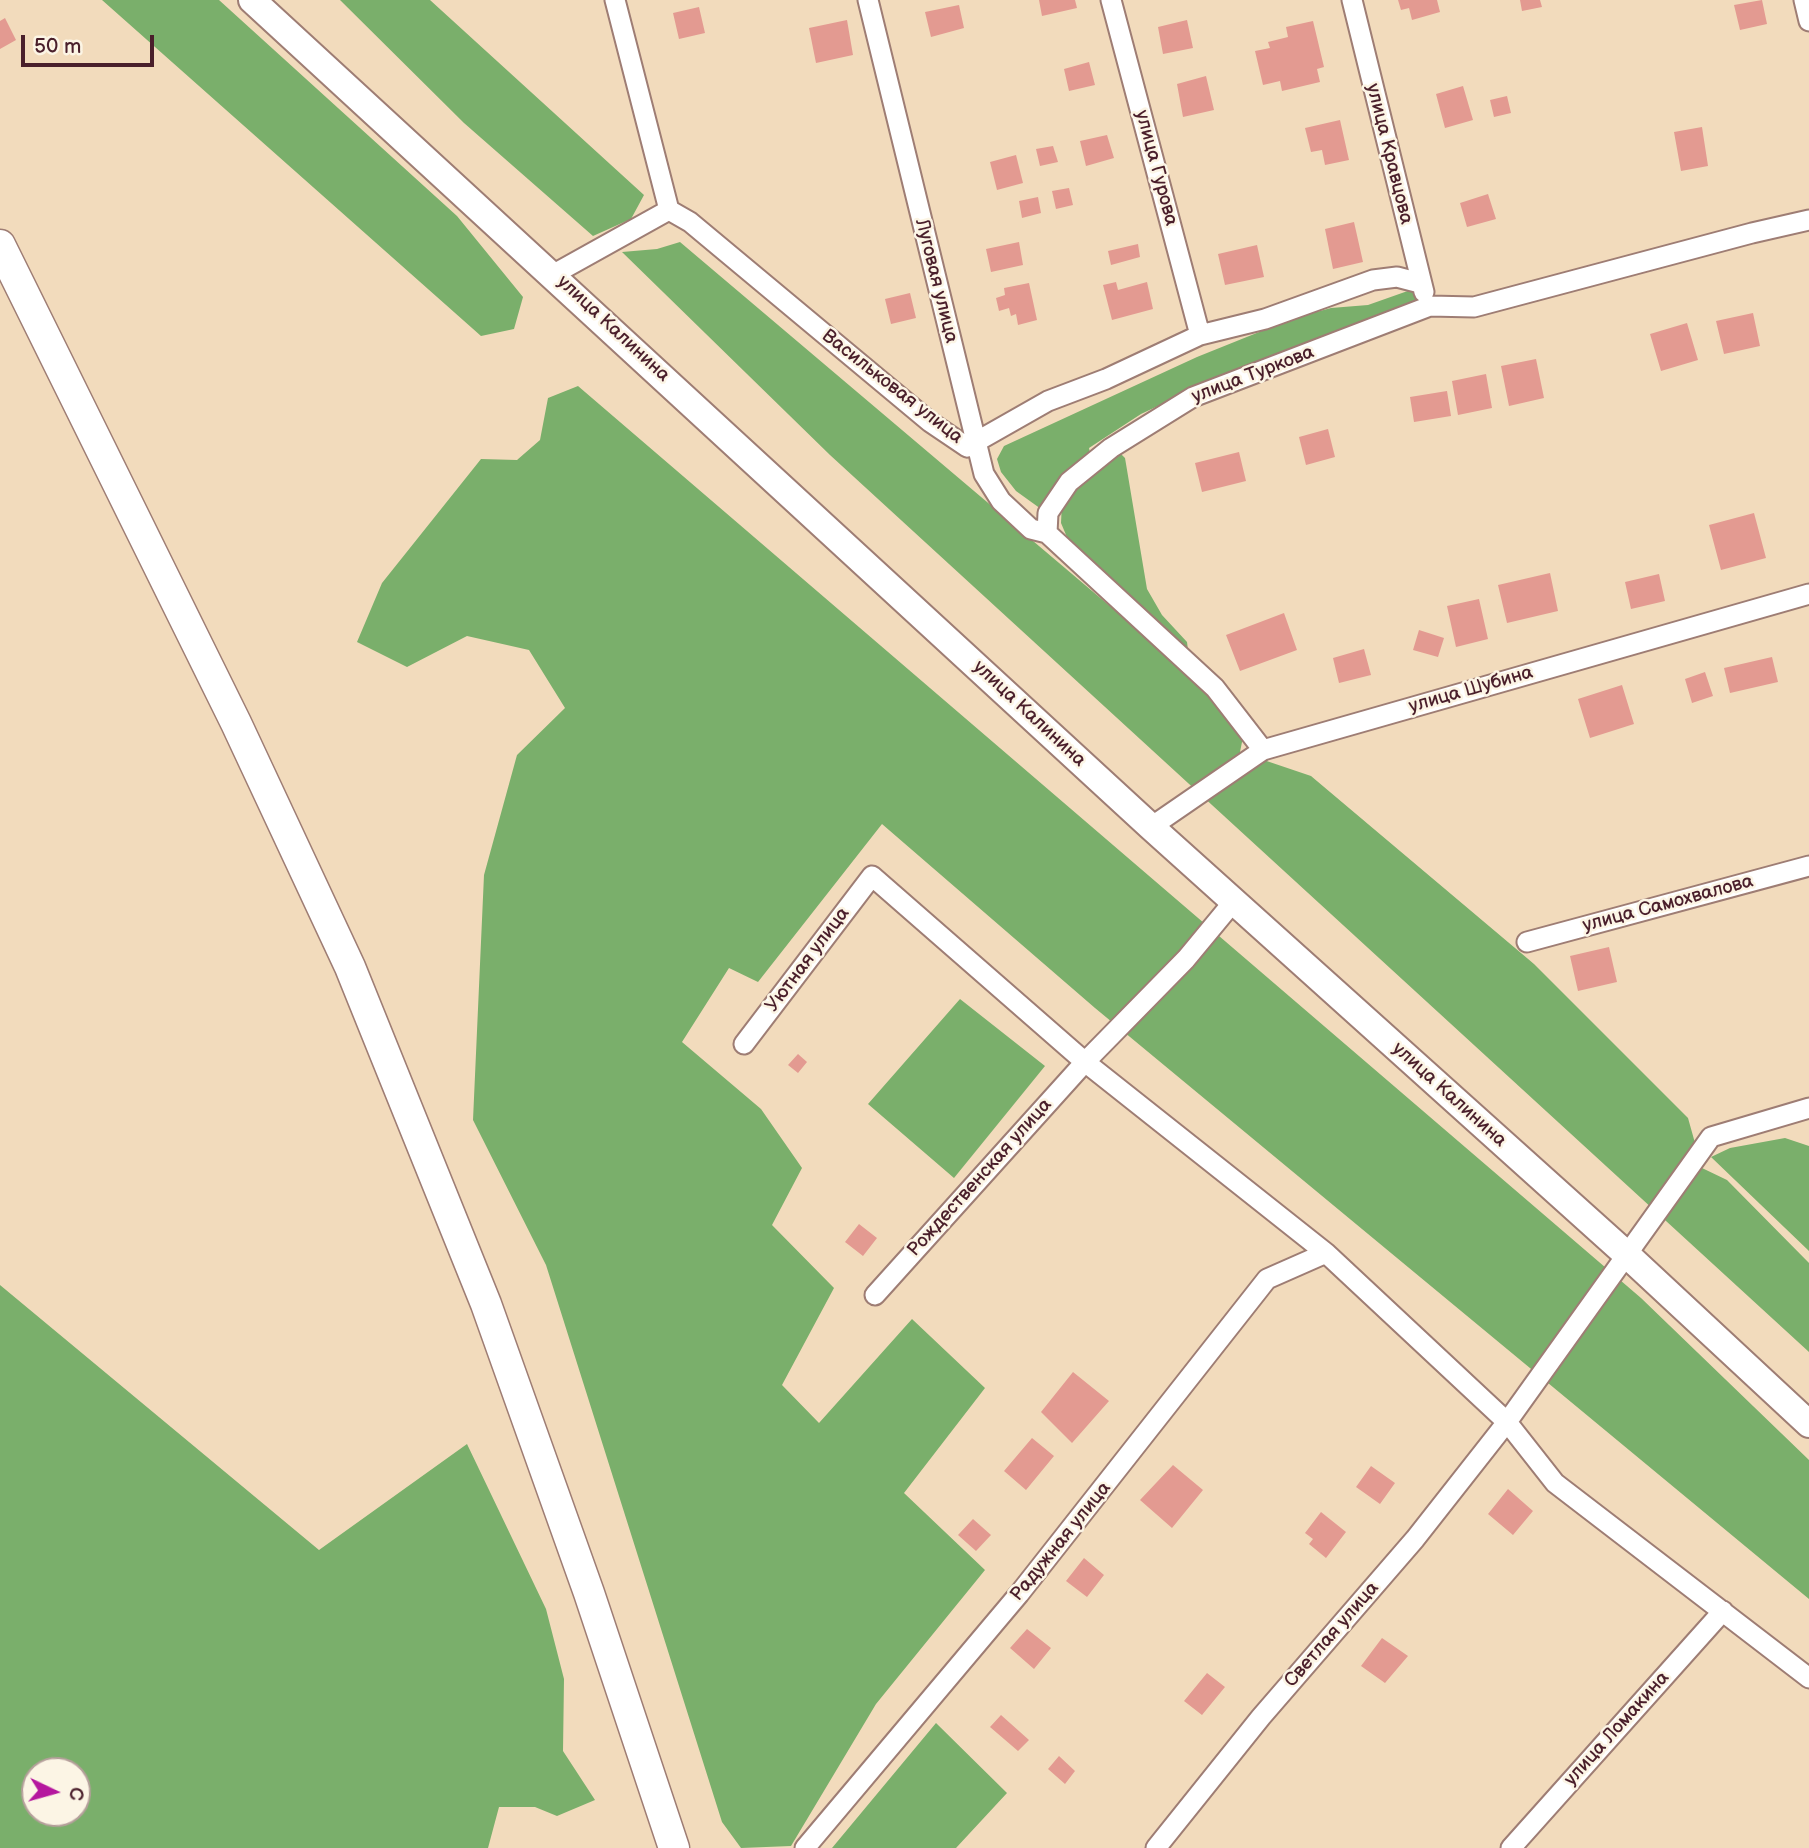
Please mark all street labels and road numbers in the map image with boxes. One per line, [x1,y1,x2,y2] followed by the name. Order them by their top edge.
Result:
[1361,81,1417,227] street label: улица Кравцова
[1130,108,1182,228] street label: улица Гурова
[910,217,962,345] street label: Луговая улица
[552,271,674,387] street label: улица Калинина
[817,325,967,449] street label: Васильковая улица
[1189,341,1317,409] street label: улица Туркова
[968,656,1090,772] street label: улица Калинина
[1406,661,1536,719] street label: улица Шубина
[1580,870,1756,938] street label: улица Самохвалова
[761,903,855,1017] street label: Уютная улица
[1387,1038,1511,1152] street label: улица Калинина
[903,1094,1057,1262] street label: Рождественская улица
[1006,1478,1116,1606] street label: Радужная улица
[1280,1578,1384,1692] street label: Светлая улица
[1560,1667,1674,1791] street label: улица Ломакина

